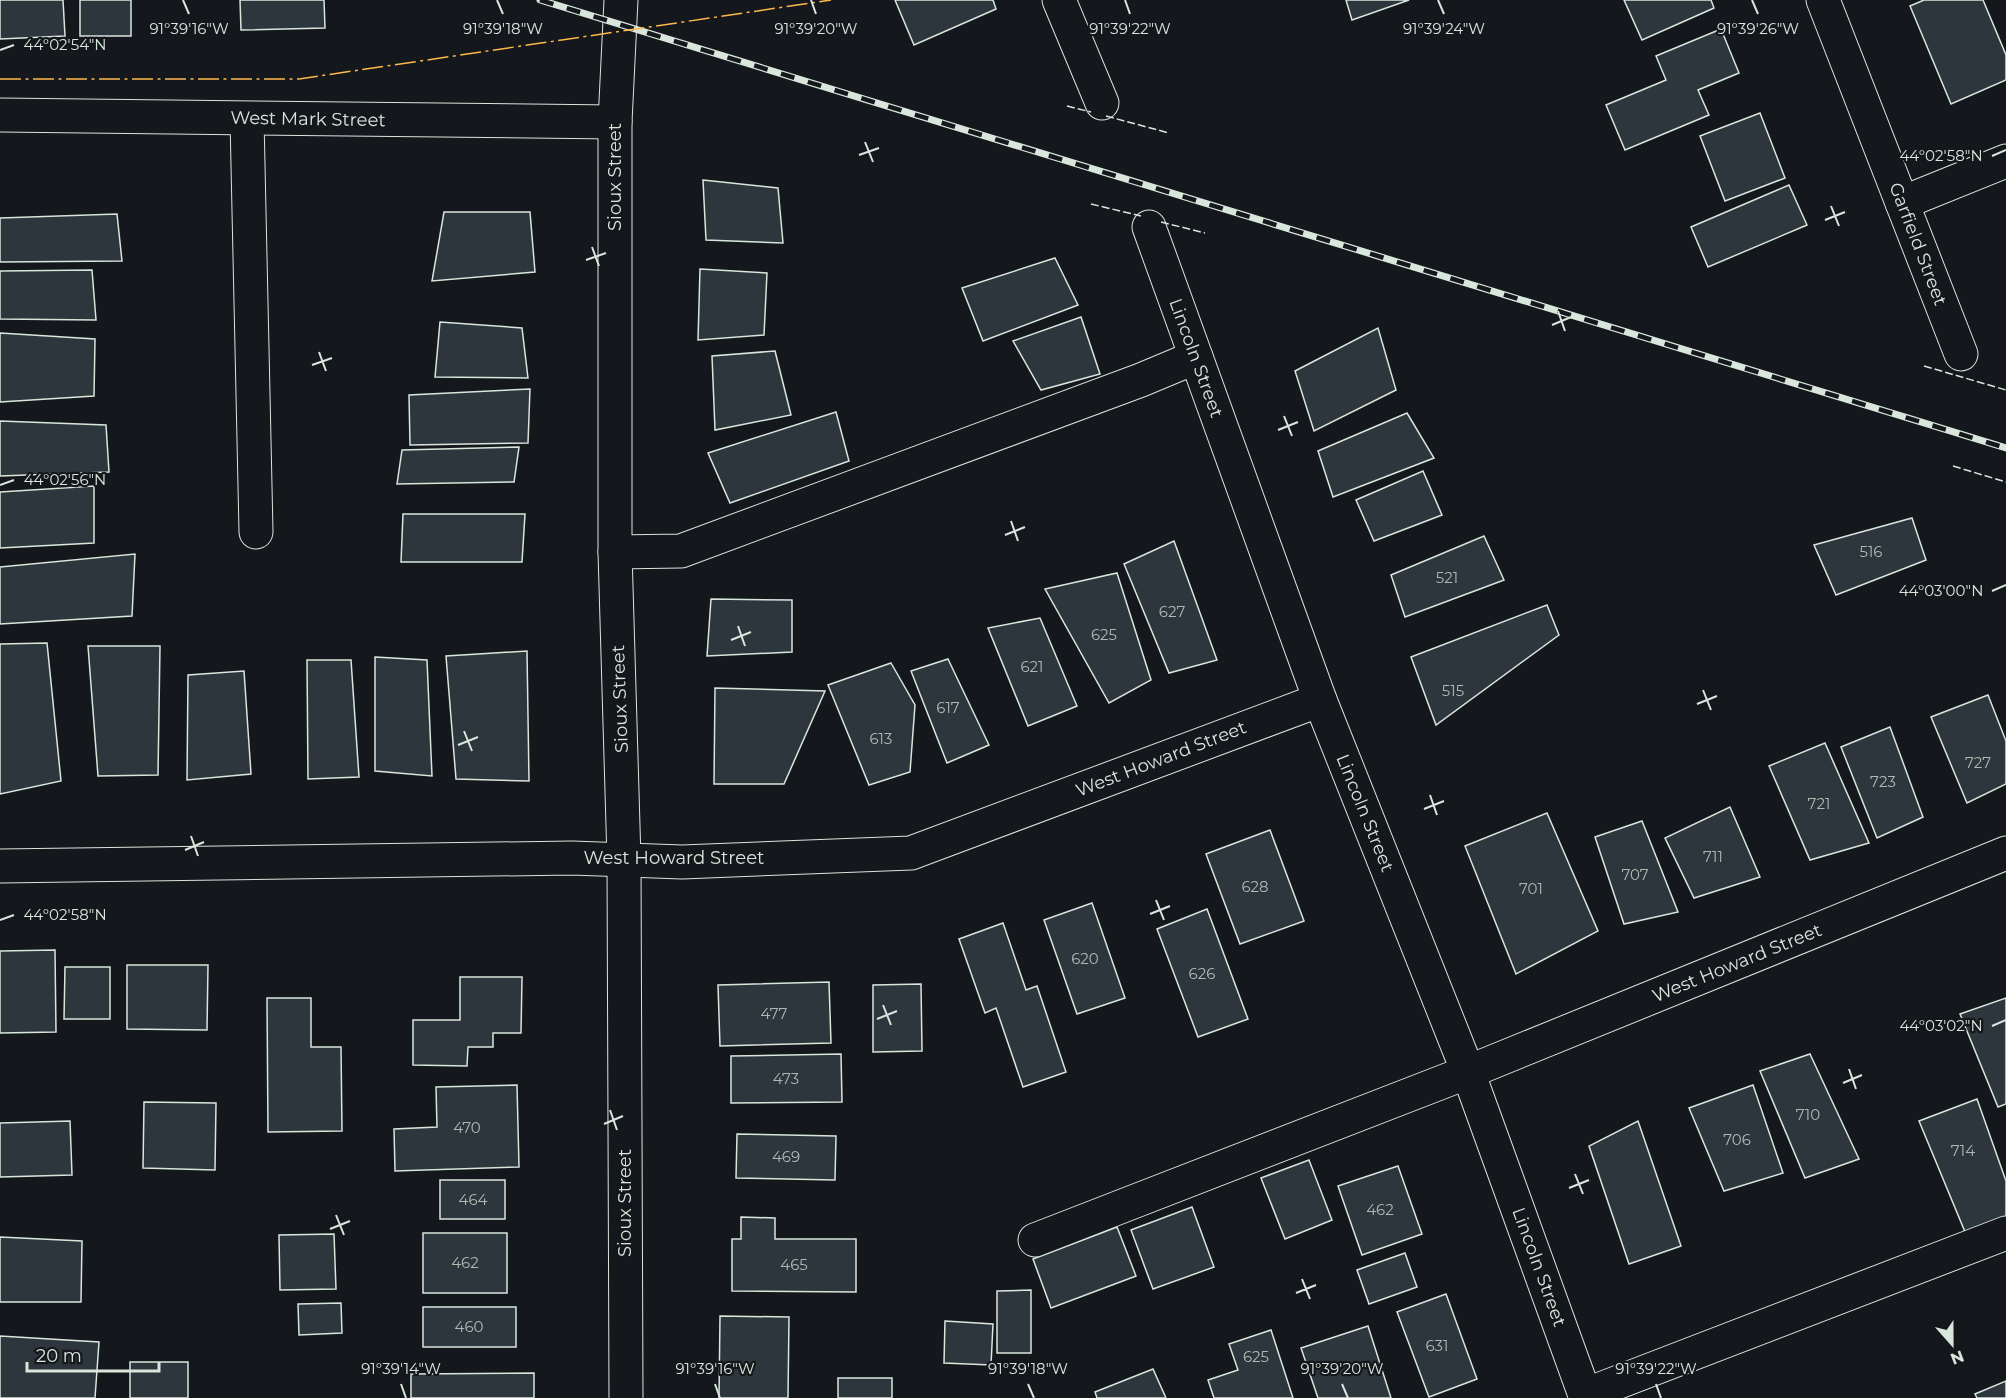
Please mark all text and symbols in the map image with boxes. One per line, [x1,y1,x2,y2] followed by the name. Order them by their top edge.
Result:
[149,19,229,38] text: 91°39'16"W
[463,19,543,38] text: 91°39'18"W
[775,19,858,38] text: 91°39'20"W
[1089,19,1171,38] text: 91°39'22"W
[1403,19,1485,38] text: 91°39'24"W
[1717,19,1799,38] text: 91°39'26"W
[23,35,107,54] text: 44°02'54"N
[230,107,386,131] street label: West Mark Street
[604,123,626,231] street label: Sioux Street
[1899,146,1983,165] text: 44°02'58"N
[1884,179,1952,309] street label: Garfield Street
[1164,295,1228,421] street label: Lincoln Street
[24,470,106,489] text: 44°02'56"N
[1859,542,1883,561] house number: 516
[1436,568,1458,587] house number: 521
[1899,581,1983,600] text: 44°03'00"N
[1159,602,1185,621] house number: 627
[1091,625,1117,644] house number: 625
[607,645,633,753] street label: Sioux Street
[1020,657,1044,676] house number: 621
[1442,681,1464,700] house number: 515
[936,698,960,717] house number: 617
[1073,716,1249,802] street label: West Howard Street
[869,729,893,748] house number: 613
[1331,751,1399,875] street label: Lincoln Street
[1965,753,1991,772] house number: 727
[1870,772,1896,791] house number: 723
[1808,794,1830,813] house number: 721
[584,847,764,869] street label: West Howard Street
[1703,847,1723,866] house number: 711
[1621,865,1649,884] house number: 707
[1241,877,1269,896] house number: 628
[1519,879,1543,898] house number: 701
[23,905,107,924] text: 44°02'58"N
[1649,919,1825,1007] street label: West Howard Street
[1071,949,1099,968] house number: 620
[1189,964,1215,983] house number: 626
[761,1004,788,1023] house number: 477
[1899,1016,1983,1035] text: 44°03'02"N
[773,1069,799,1088] house number: 473
[1796,1105,1820,1124] house number: 710
[453,1118,481,1137] house number: 470
[1723,1130,1751,1149] house number: 706
[1951,1141,1975,1160] house number: 714
[772,1147,800,1166] house number: 469
[614,1149,636,1257] street label: Sioux Street
[459,1190,488,1209] house number: 464
[1366,1200,1394,1219] house number: 462
[1507,1204,1571,1330] street label: Lincoln Street
[451,1253,479,1272] house number: 462
[780,1255,808,1274] house number: 465
[1922,1314,1982,1374] north arrow
[455,1317,484,1336] house number: 460
[27,1335,159,1373] scale bar
[1425,1336,1449,1355] house number: 631
[36,1345,82,1367] text: 20 m
[1948,1346,1967,1369] text: N
[1243,1347,1269,1366] house number: 625
[361,1359,441,1378] text: 91°39'14"W
[675,1359,755,1378] text: 91°39'16"W
[988,1359,1068,1378] text: 91°39'18"W
[1301,1359,1384,1378] text: 91°39'20"W
[1615,1359,1697,1378] text: 91°39'22"W

